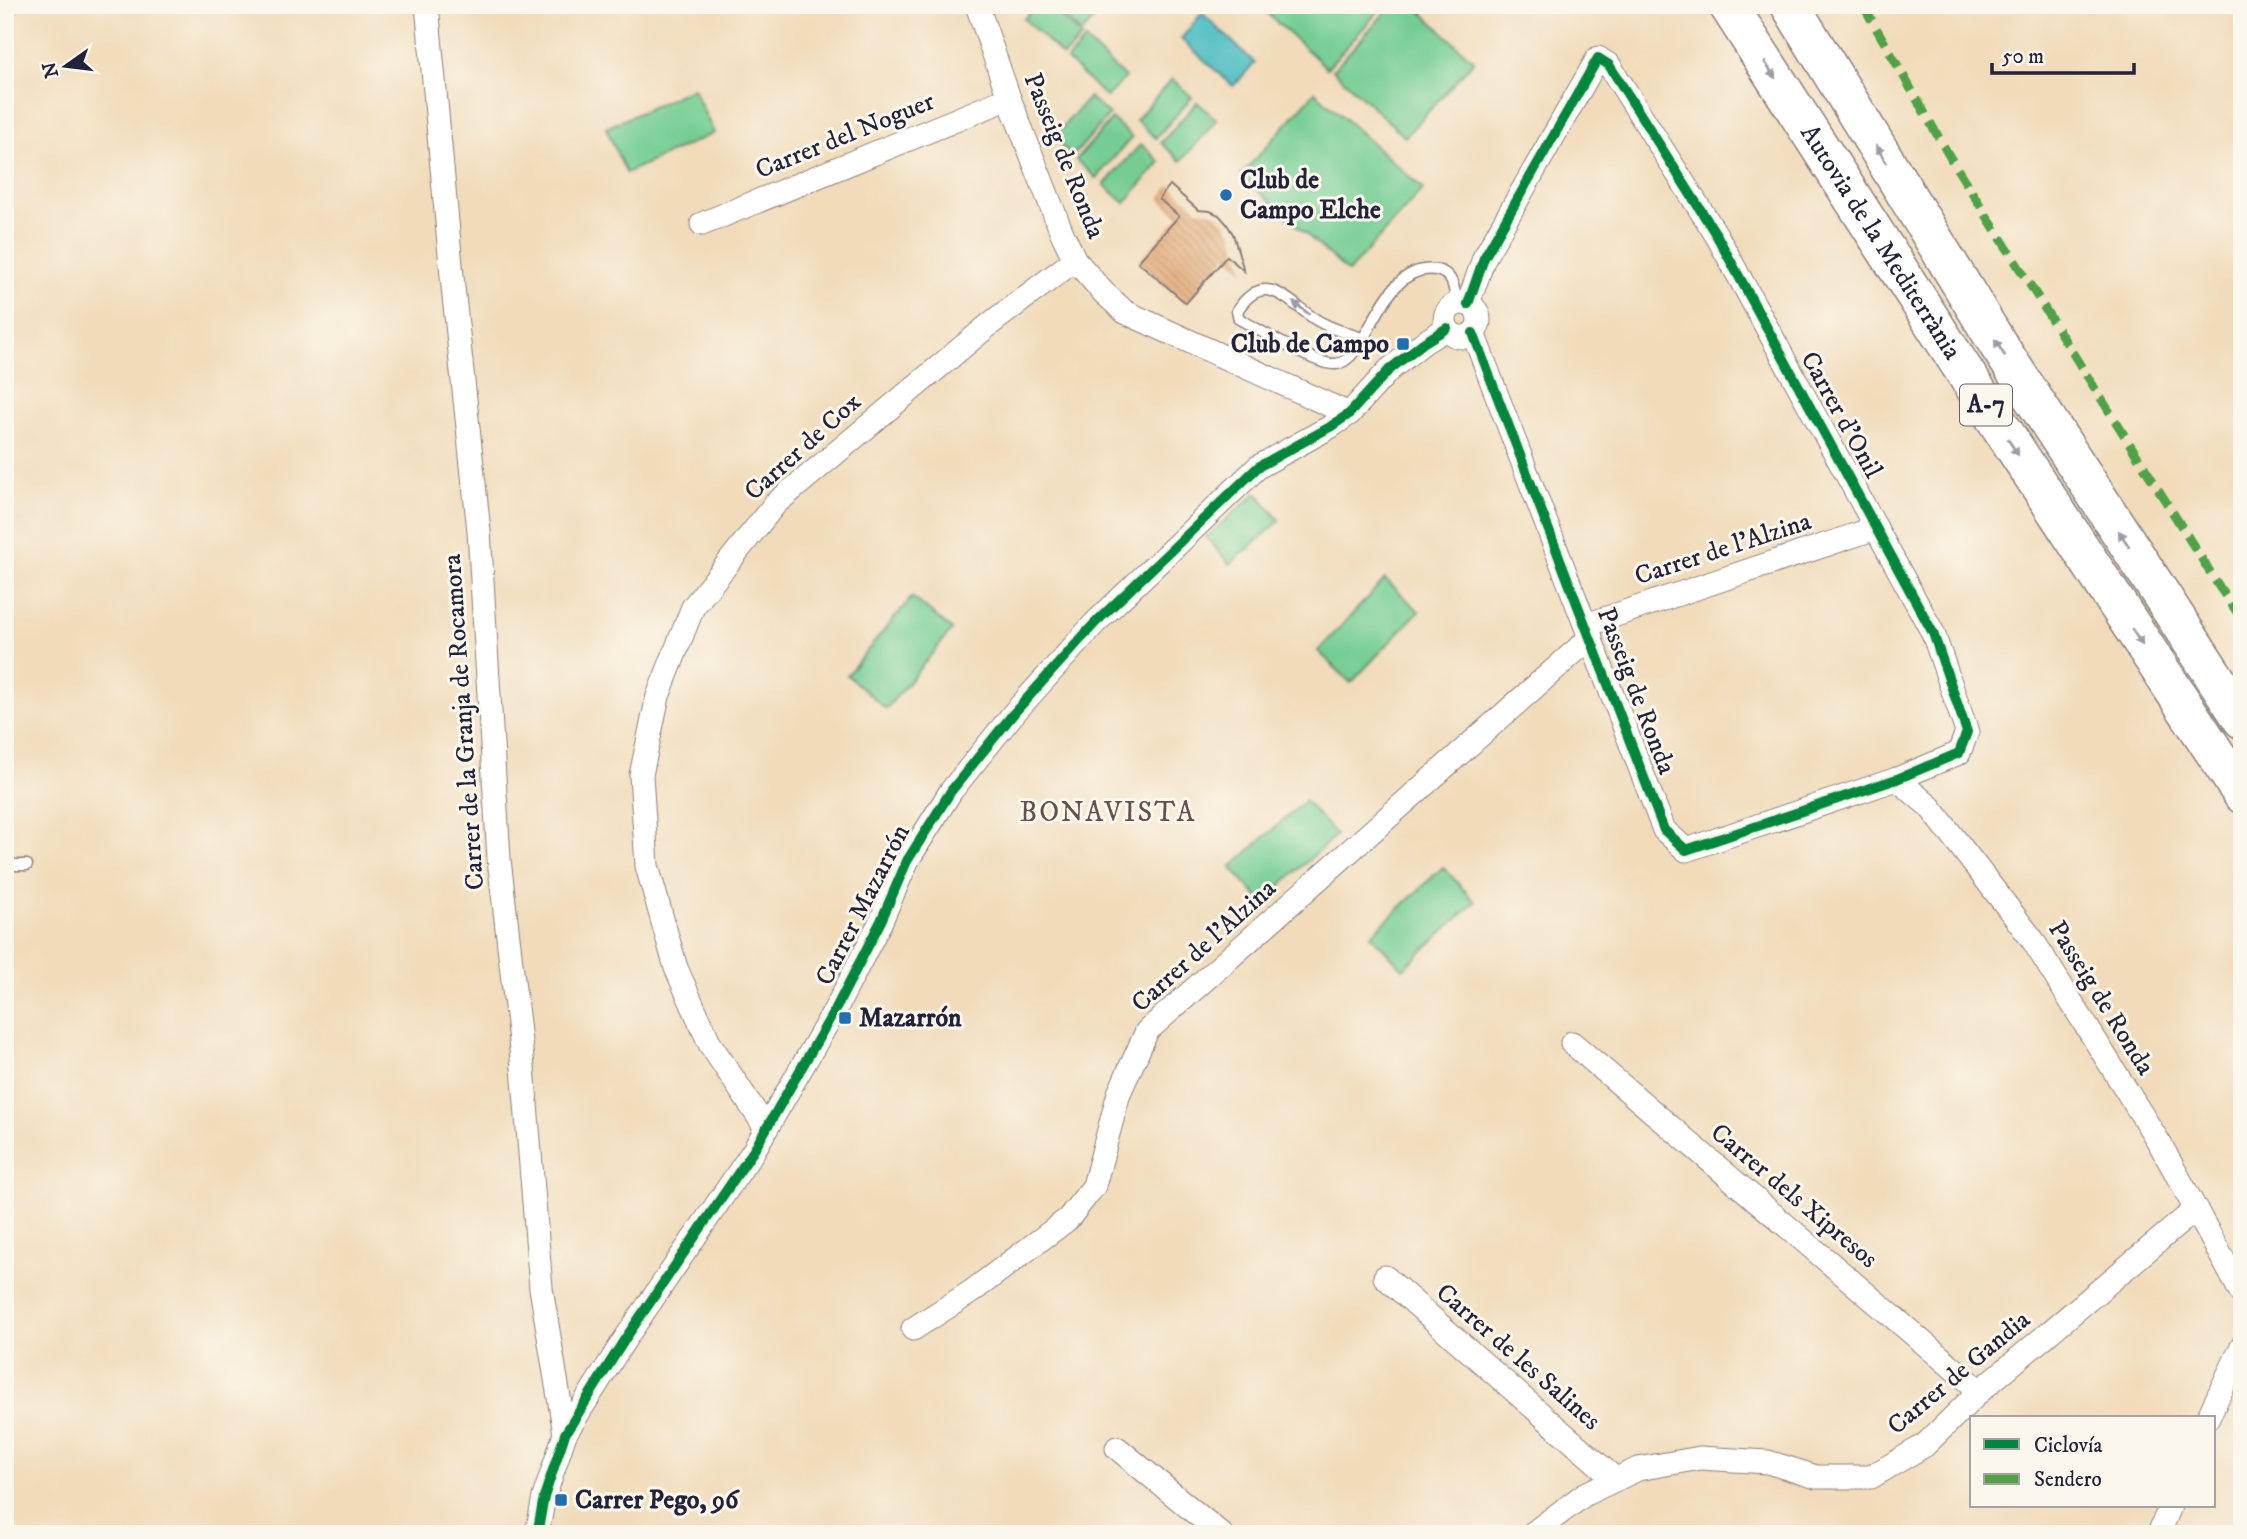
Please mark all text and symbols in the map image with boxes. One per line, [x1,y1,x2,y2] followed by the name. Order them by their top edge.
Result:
[32,32,102,102] north arrow
[1992,32,2133,76] scale bar
[2002,44,2044,70] text: 50 m
[38,59,64,80] text: N
[1764,61,1777,80] one-way arrow
[1016,68,1112,244] street label: Passeig de Ronda
[751,85,940,187] street label: Carrer del Noguer
[1793,118,1969,366] street label: Autovia de la Mediterrània
[1875,144,1888,163] one-way arrow
[1240,164,1381,227] place label: Club de Campo Elche
[1218,187,1234,203] marker: Club de Campo Elche
[1292,302,1310,316] one-way arrow
[1231,328,1389,361] place label: Club de Campo
[1395,336,1411,352] marker: Club de Campo
[1994,338,2007,357] one-way arrow
[1793,346,1889,484] street label: Carrer d'Onil
[1960,384,2012,426] road number: A-7
[738,386,868,508] street label: Carrer de Cox
[2006,438,2020,456] one-way arrow
[1631,505,1815,593] street label: Carrer de l'Alzina
[2118,529,2131,548] one-way arrow
[436,553,492,891] street label: Carrer de la Granja de Rocamora
[1589,603,1683,779] street label: Passeig de Ronda
[2131,628,2144,647] one-way arrow
[1020,795,1196,830] district label: BONAVISTA
[808,819,918,991] street label: Carrer Mazarrón
[1125,872,1283,1020] street label: Carrer de l'Alzina
[2040,915,2162,1081] street label: Passeig de Ronda
[859,1002,962,1035] place label: Mazarrón
[837,1010,853,1026] marker: Mazarrón
[1704,1116,1884,1276] street label: Carrer dels Xipresos
[1429,1276,1607,1438] street label: Carrer de les Salines
[1881,1304,2037,1442] street label: Carrer de Gandia
[1970,1416,2216,1508] legend
[2034,1433,2102,1459] text: Ciclovía
[2034,1467,2102,1493] text: Sendero
[575,1484,740,1517] place label: Carrer Pego, 96
[553,1492,569,1508] marker: Carrer Pego, 96

